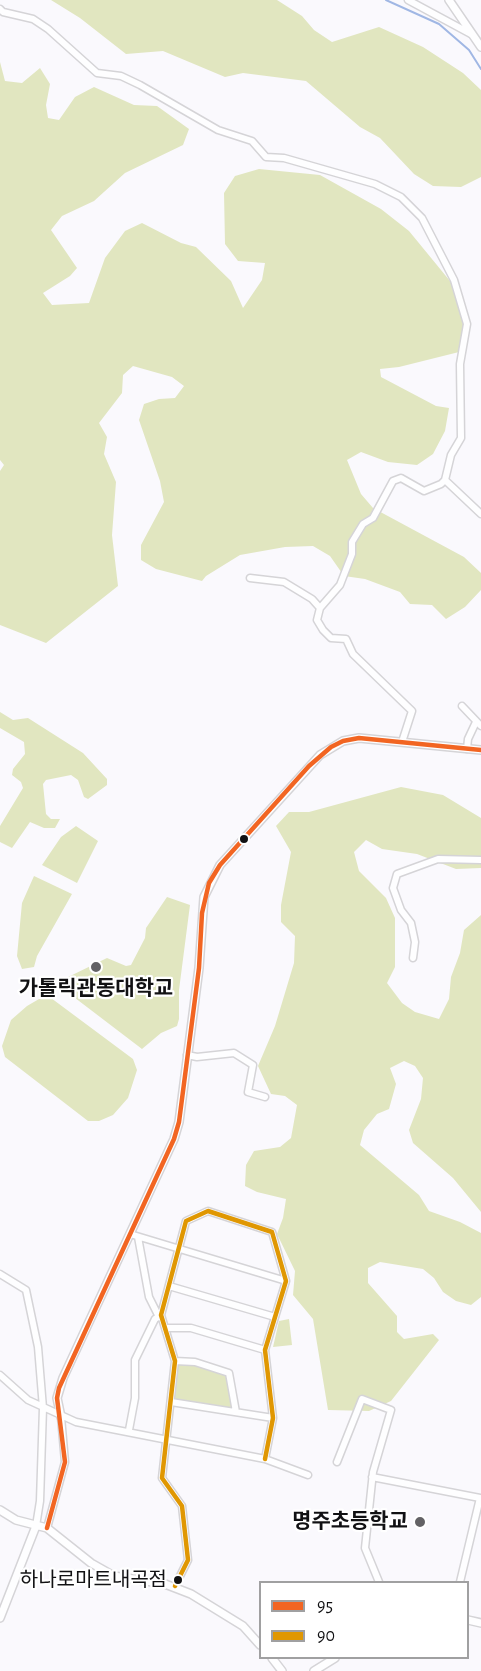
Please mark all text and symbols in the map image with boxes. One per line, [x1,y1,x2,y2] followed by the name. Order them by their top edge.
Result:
[238,833,250,845] unlabelled marker
[89,960,103,974] marker: 가톨릭관동대학교
[19,976,173,1002] place label: 가톨릭관동대학교
[292,1509,408,1535] place label: 명주초등학교
[413,1515,427,1529] marker: 명주초등학교
[20,1568,167,1592] place label: 하나로마트내곡점
[172,1574,184,1586] marker: 하나로마트내곡점
[259,1581,469,1659] legend
[317,1597,333,1615] text: 95
[317,1627,335,1645] text: 90

